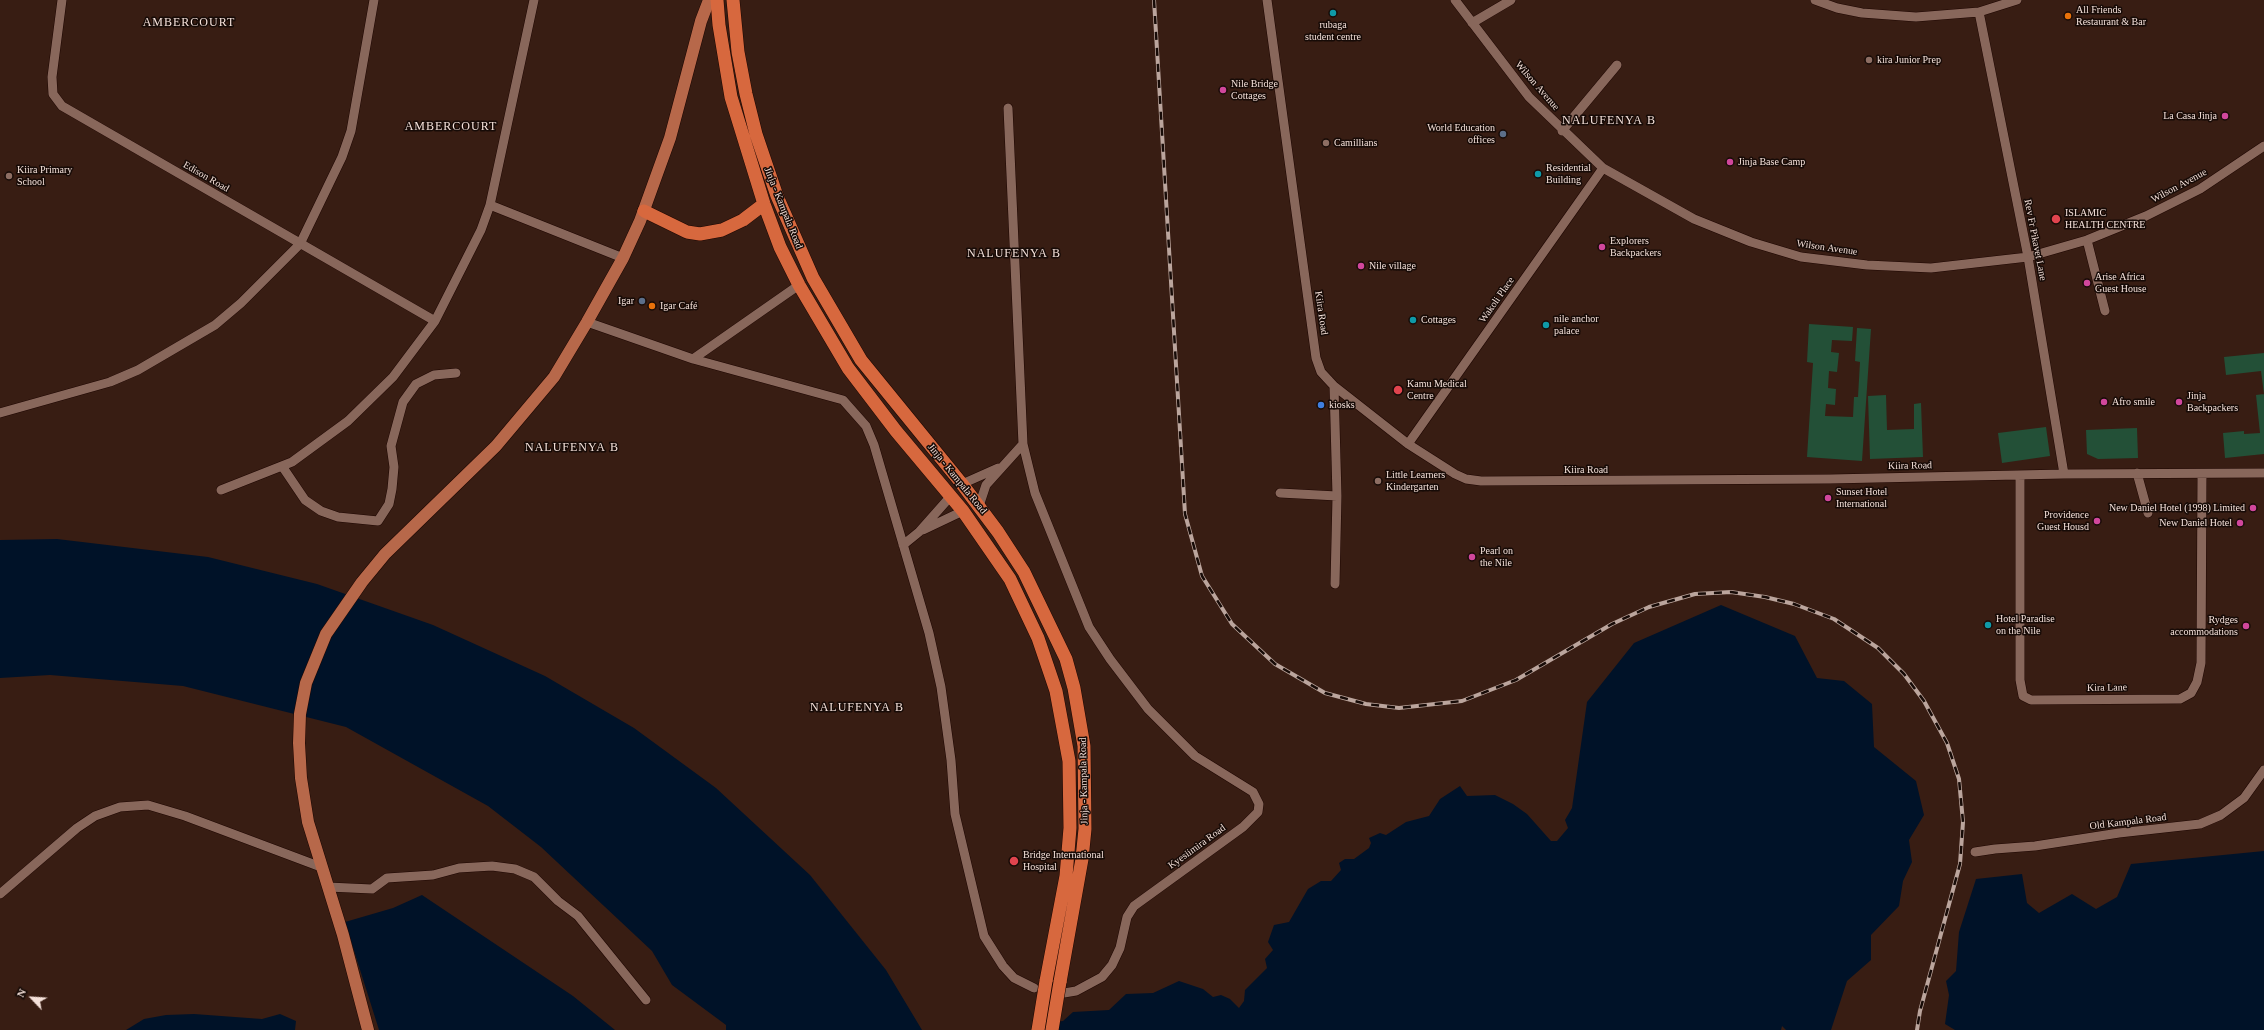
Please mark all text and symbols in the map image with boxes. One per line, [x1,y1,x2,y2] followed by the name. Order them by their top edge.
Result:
[2076,4,2146,28] place label: All Friends Restaurant & Bar
[1328,8,1338,18] marker: rubaga student centre
[2063,11,2073,21] marker: All Friends Restaurant & Bar
[143,16,235,30] district label: AMBERCOURT
[1305,19,1361,42] place label: rubaga student centre
[1877,54,1941,66] place label: kira Junior Prep
[1864,55,1874,65] marker: kira Junior Prep
[1512,59,1562,113] street label: Wilson Avenue
[1231,78,1278,102] place label: Nile Bridge Cottages
[1218,85,1228,95] marker: Nile Bridge Cottages
[2163,110,2217,122] place label: La Casa Jinja
[2220,111,2230,121] marker: La Casa Jinja
[1562,114,1656,128] district label: NALUFENYA B
[405,120,497,134] district label: AMBERCOURT
[1427,122,1495,146] place label: World Education offices
[1498,129,1508,139] marker: World Education offices
[1334,137,1377,149] place label: Camillians
[1321,138,1331,148] marker: Camillians
[1738,156,1805,168] place label: Jinja Base Camp
[1725,157,1735,167] marker: Jinja Base Camp
[181,159,231,195] street label: Edison Road
[1546,162,1591,186] place label: Residential Building
[17,164,72,188] place label: Kiira Primary School
[761,165,805,251] street label: Jinja - Kampala Road
[2149,166,2209,206] street label: Wilson Avenue
[1533,169,1543,179] marker: Residential Building
[4,171,14,181] marker: Kiira Primary School
[2021,198,2049,282] street label: Rev Fr Pikavet Lane
[2065,207,2145,230] place label: ISLAMIC HEALTH CENTRE
[2050,213,2062,225] marker: ISLAMIC HEALTH CENTRE
[1610,235,1661,258] place label: Explorers Backpackers
[1796,238,1858,258] street label: Wilson Avenue
[1597,242,1607,252] marker: Explorers Backpackers
[967,247,1061,261] district label: NALUFENYA B
[1369,260,1416,272] place label: Nile village
[1356,261,1366,271] marker: Nile village
[2095,271,2146,294] place label: Arise Africa Guest House
[1477,275,1517,325] street label: Wakoli Place
[2082,278,2092,288] marker: Arise Africa Guest House
[1312,290,1330,336] street label: Kiira Road
[618,295,634,307] place label: Igar
[637,296,647,306] marker: Igar
[660,300,697,312] place label: Igar Café
[647,301,657,311] marker: Igar Café
[1554,313,1599,336] place label: nile anchor palace
[1421,314,1456,326] place label: Cottages
[1408,315,1418,325] marker: Cottages
[1541,320,1551,330] marker: nile anchor palace
[1407,378,1467,402] place label: Kamu Medical Centre
[1392,384,1404,396] marker: Kamu Medical Centre
[2187,390,2238,414] place label: Jinja Backpackers
[2112,396,2155,408] place label: Afro smile
[2099,397,2109,407] marker: Afro smile
[2174,397,2184,407] marker: Jinja Backpackers
[1329,399,1355,411] place label: kiosks
[1316,400,1326,410] marker: kiosks
[525,441,619,455] district label: NALUFENYA B
[925,441,989,517] street label: Jinja - Kampala Road
[1888,460,1932,472] street label: Kiira Road
[1564,464,1608,476] street label: Kiira Road
[1386,469,1445,492] place label: Little Learners Kindergarten
[1373,476,1383,486] marker: Little Learners Kindergarten
[1836,486,1887,510] place label: Sunset Hotel International
[1823,493,1833,503] marker: Sunset Hotel International
[2109,502,2245,514] place label: New Daniel Hotel (1998) Limited
[2248,503,2258,513] marker: New Daniel Hotel (1998) Limited
[2037,509,2089,532] place label: Providence Guest Housd
[2092,516,2102,526] marker: Providence Guest Housd
[2159,517,2232,529] place label: New Daniel Hotel
[2235,518,2245,528] marker: New Daniel Hotel
[1480,545,1513,568] place label: Pearl on the Nile
[1467,552,1477,562] marker: Pearl on the Nile
[1996,613,2055,636] place label: Hotel Paradise on the Nile
[2170,614,2238,638] place label: Rydges accommodations
[1983,620,1993,630] marker: Hotel Paradise on the Nile
[2241,621,2251,631] marker: Rydges accommodations
[2087,682,2127,694] street label: Kira Lane
[810,701,904,715] district label: NALUFENYA B
[1077,737,1091,825] street label: Jinja - Kampala Road
[2089,811,2167,833] street label: Old Kampala Road
[1166,822,1228,872] street label: Kyesiimira Road
[1023,849,1104,872] place label: Bridge International Hospital
[1008,855,1020,867] marker: Bridge International Hospital
[12,978,52,1018] north arrow
[14,987,28,999] text: N

